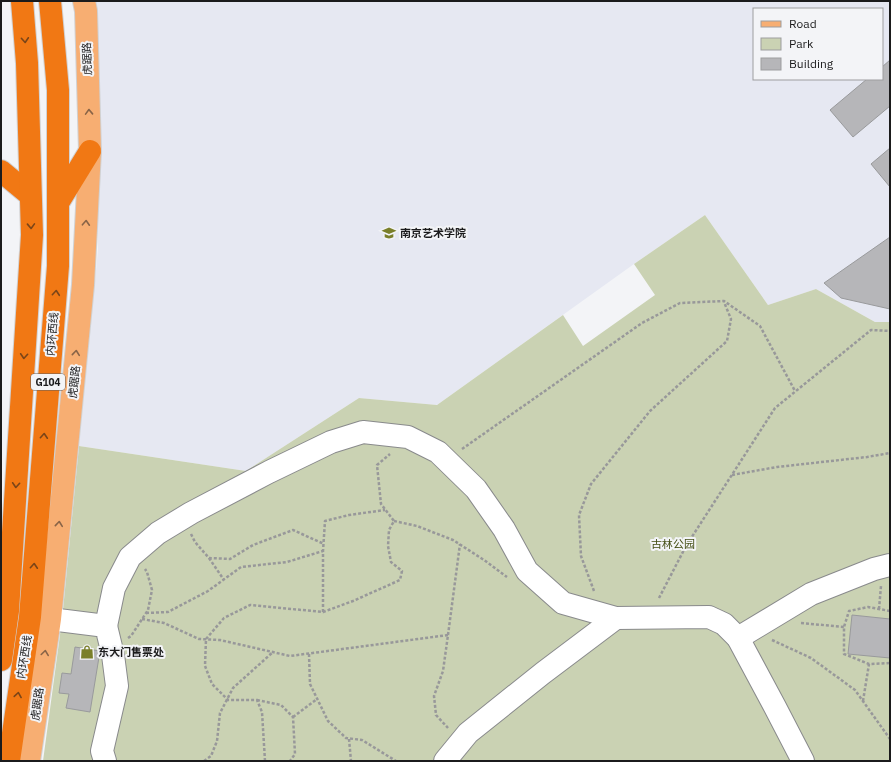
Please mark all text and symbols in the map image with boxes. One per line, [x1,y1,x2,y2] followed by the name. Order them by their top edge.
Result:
[753,8,883,80] legend
[789,16,817,31] text: Road
[789,36,814,51] text: Park
[21,37,30,43] one-way arrow
[79,42,95,76] street label: 虎踞路
[789,56,834,71] text: Building
[84,109,93,115] one-way arrow
[82,220,91,226] one-way arrow
[27,223,36,229] one-way arrow
[381,225,397,241] school or university icon: 南京艺术学院
[400,226,466,240] place label: 南京艺术学院
[51,290,60,296] one-way arrow
[43,311,61,357] street label: 内环西线
[72,350,81,356] one-way arrow
[20,353,29,359] one-way arrow
[65,365,83,399] street label: 虎踞路
[31,374,65,390] road number: G104
[40,433,49,439] one-way arrow
[12,482,21,488] one-way arrow
[55,521,64,527] one-way arrow
[651,537,695,551] park label: 古林公园
[29,563,38,569] one-way arrow
[14,634,34,680] street label: 内环西线
[79,644,95,660] shop icon: 东大门售票处
[98,645,164,659] place label: 东大门售票处
[40,650,49,656] one-way arrow
[28,687,46,721] street label: 虎踞路
[13,692,22,698] one-way arrow

